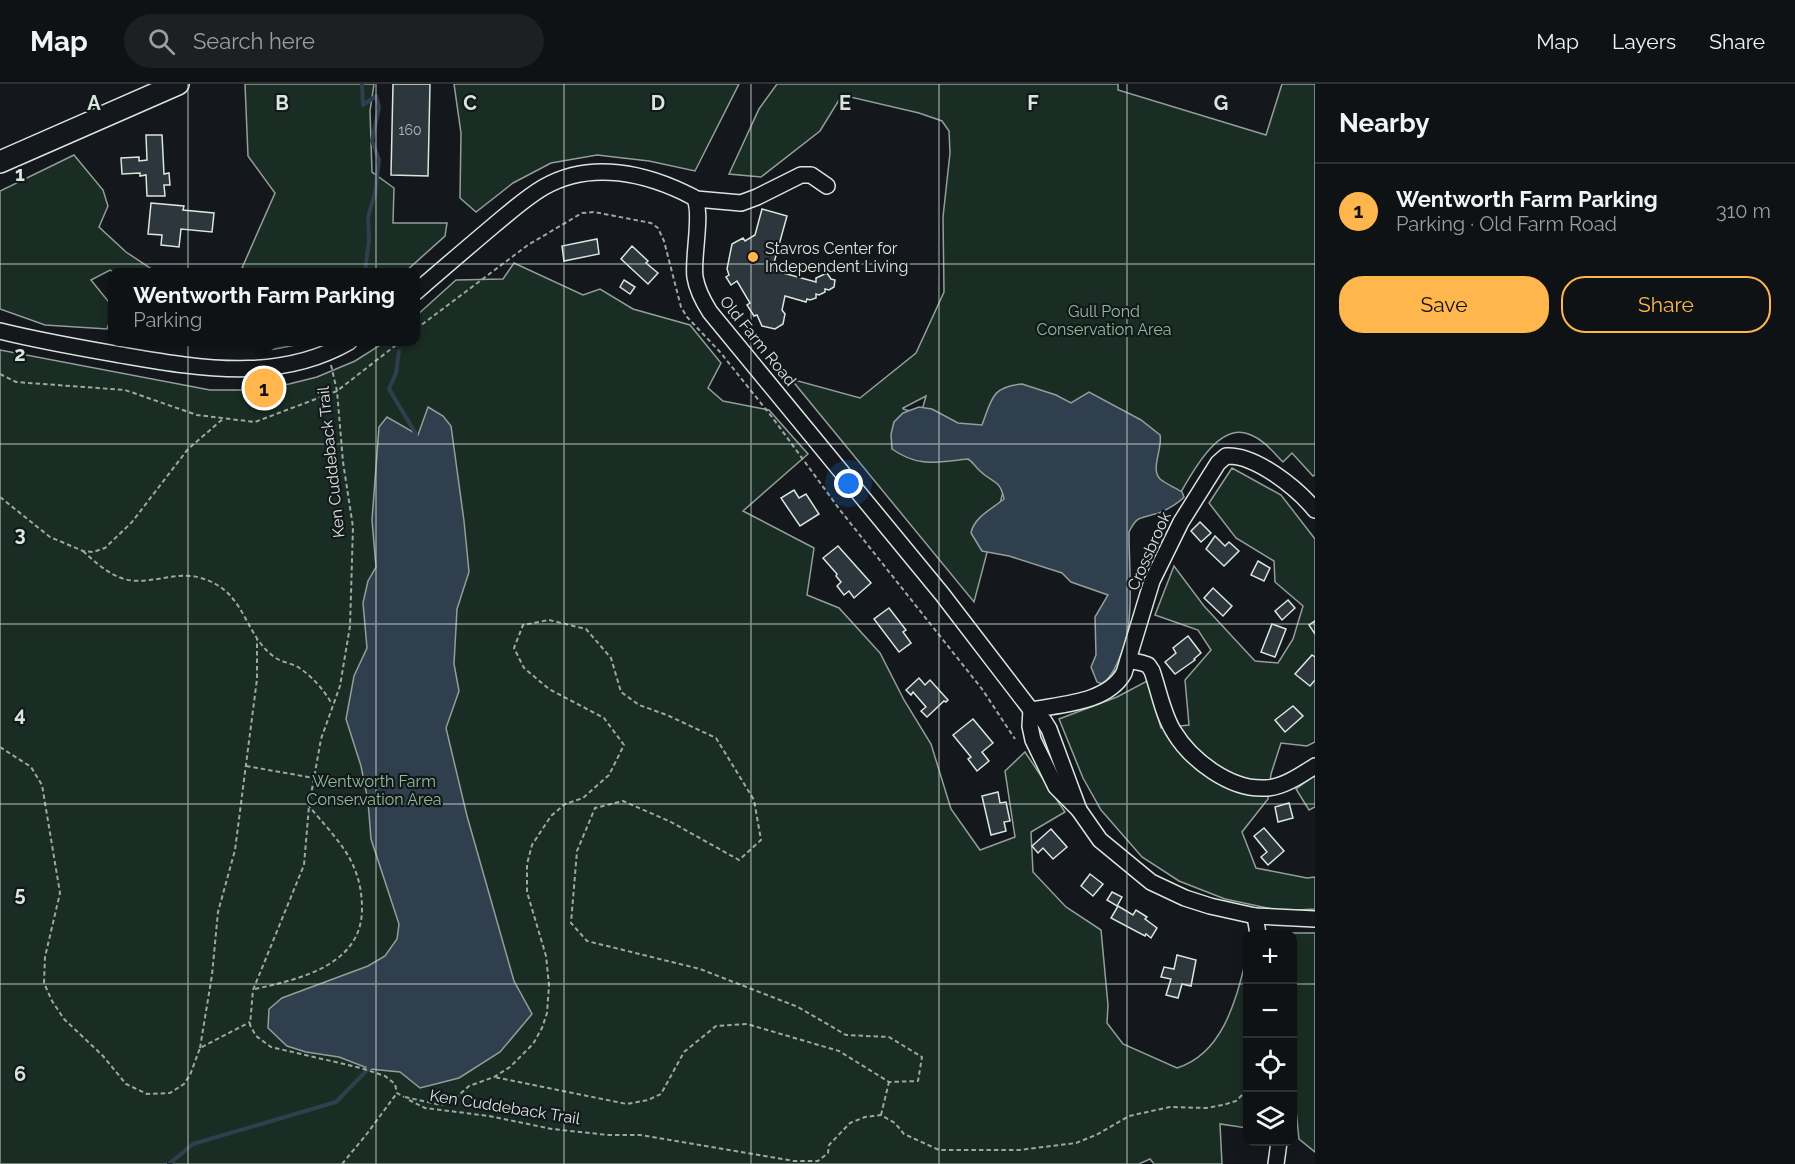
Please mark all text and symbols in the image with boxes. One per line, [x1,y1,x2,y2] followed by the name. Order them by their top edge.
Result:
[124,14,544,68] search box
[30,25,88,58] text: Map
[145,25,178,58] icon: search
[193,28,315,54] text: Search here
[1536,29,1579,54] text: Map
[1612,29,1676,54] text: Layers
[1709,29,1765,54] text: Share
[87,91,101,115] text: A
[275,91,289,115] text: B
[463,91,477,115] text: C
[651,91,665,115] text: D
[839,91,851,115] text: E
[1027,91,1039,115] text: F
[1214,91,1228,115] text: G
[1339,108,1429,138] text: Nearby
[398,122,422,138] house number: 160
[15,162,25,186] text: 1
[1396,186,1658,212] text: Wentworth Farm Parking
[1354,199,1363,223] text: 1
[1716,199,1771,223] text: 310 m
[1396,212,1617,236] text: Parking · Old Farm Road
[765,239,908,276] place label: Stavros Center for Independent Living
[746,250,760,264] marker: Stavros Center for Independent Living
[108,268,420,346] popup
[1339,276,1549,333] button: Save
[1561,276,1771,333] button: Share
[133,282,395,308] text: Wentworth Farm Parking
[716,292,800,390] street label: Old Farm Road
[1036,302,1172,339] park label: Gull Pond Conservation Area
[133,308,202,332] text: Parking
[14,342,26,366] text: 2
[244,366,284,410] pin: 1
[314,385,348,539] street label: Ken Cuddeback Trail
[834,469,863,498] your location
[1123,508,1175,593] street label: Crossbrook
[14,522,26,546] text: 3
[14,702,26,726] text: 4
[306,772,442,809] park label: Wentworth Farm Conservation Area
[14,882,26,906] text: 5
[1243,930,1297,1146] map controls
[1243,930,1297,984] button: +
[1243,984,1297,1038] button: −
[1243,1038,1297,1092] button: locate
[14,1062,26,1086] text: 6
[428,1086,582,1128] street label: Ken Cuddeback Trail
[1243,1092,1297,1146] button: layers

